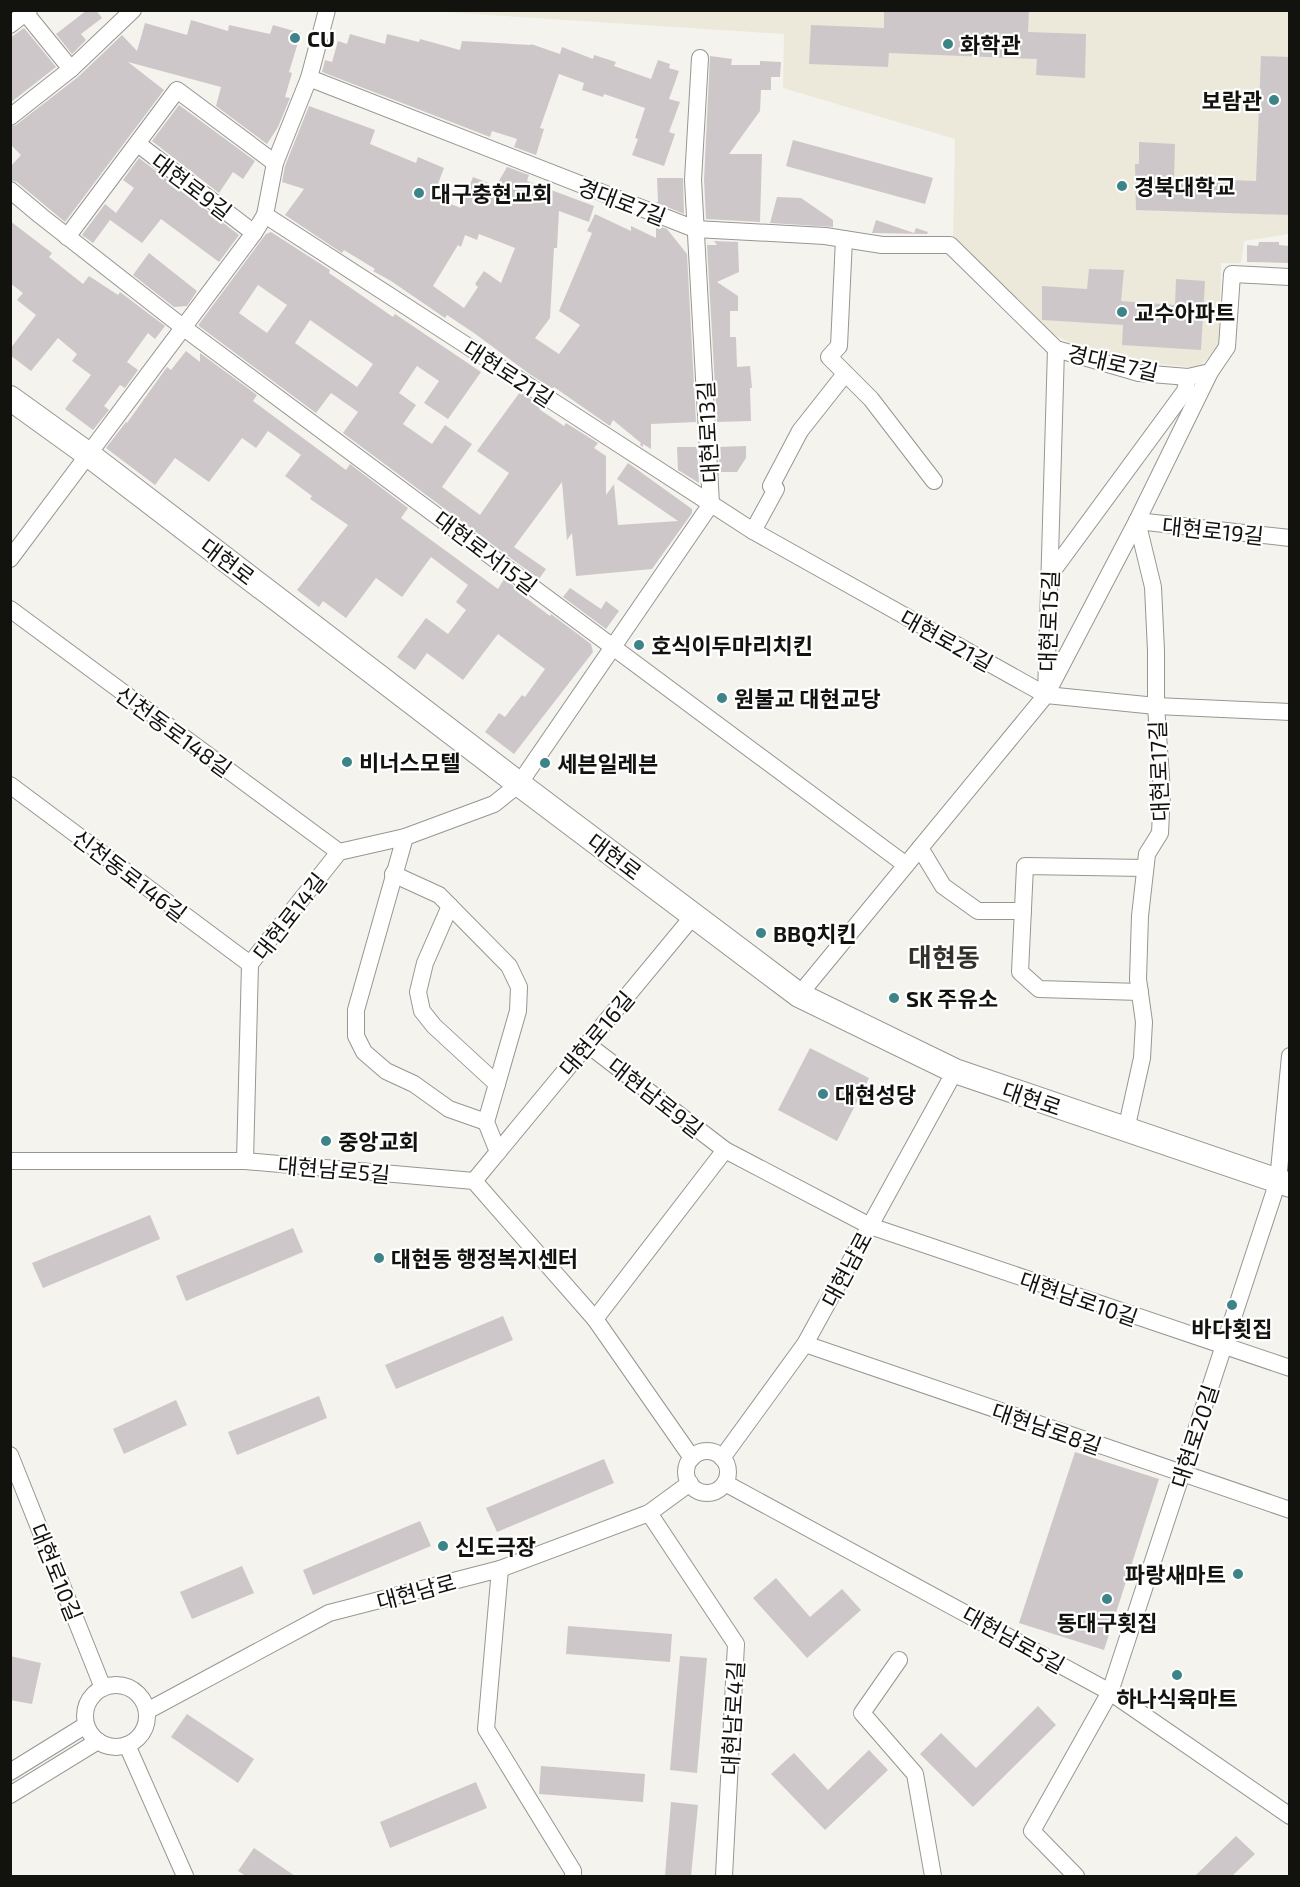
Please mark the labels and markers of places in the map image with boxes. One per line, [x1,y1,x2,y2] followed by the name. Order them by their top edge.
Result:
[307,25,335,51] place label: CU
[288,31,302,45] marker: CU
[960,31,1021,57] place label: 화학관
[941,37,955,51] marker: 화학관
[1201,87,1262,113] place label: 보람관
[1267,93,1281,107] marker: 보람관
[1134,173,1235,199] place label: 경북대학교
[1115,179,1129,193] marker: 경북대학교
[431,180,552,206] place label: 대구충현교회
[412,186,426,200] marker: 대구충현교회
[1134,299,1235,325] place label: 교수아파트
[1115,305,1129,319] marker: 교수아파트
[651,632,813,658] place label: 호식이두마리치킨
[632,638,646,652] marker: 호식이두마리치킨
[734,685,880,711] place label: 원불교 대현교당
[715,691,729,705] marker: 원불교 대현교당
[359,749,460,775] place label: 비너스모텔
[557,750,658,776] place label: 세븐일레븐
[340,755,354,769] marker: 비너스모텔
[538,756,552,770] marker: 세븐일레븐
[773,920,857,947] place label: BBQ치킨
[754,926,768,940] marker: BBQ치킨
[906,985,998,1011] place label: SK 주유소
[887,991,901,1005] marker: SK 주유소
[835,1081,916,1107] place label: 대현성당
[816,1087,830,1101] marker: 대현성당
[338,1128,419,1154] place label: 중앙교회
[319,1134,333,1148] marker: 중앙교회
[391,1245,578,1271] place label: 대현동 행정복지센터
[372,1251,386,1265] marker: 대현동 행정복지센터
[1225,1298,1239,1312] marker: 바다횟집
[1192,1315,1272,1341] place label: 바다횟집
[455,1533,536,1559] place label: 신도극장
[436,1539,450,1553] marker: 신도극장
[1125,1561,1226,1587] place label: 파랑새마트
[1231,1567,1245,1581] marker: 파랑새마트
[1100,1592,1114,1606] marker: 동대구횟집
[1056,1609,1158,1635] place label: 동대구횟집
[1170,1668,1184,1682] marker: 하나식육마트
[1116,1685,1238,1711] place label: 하나식육마트

